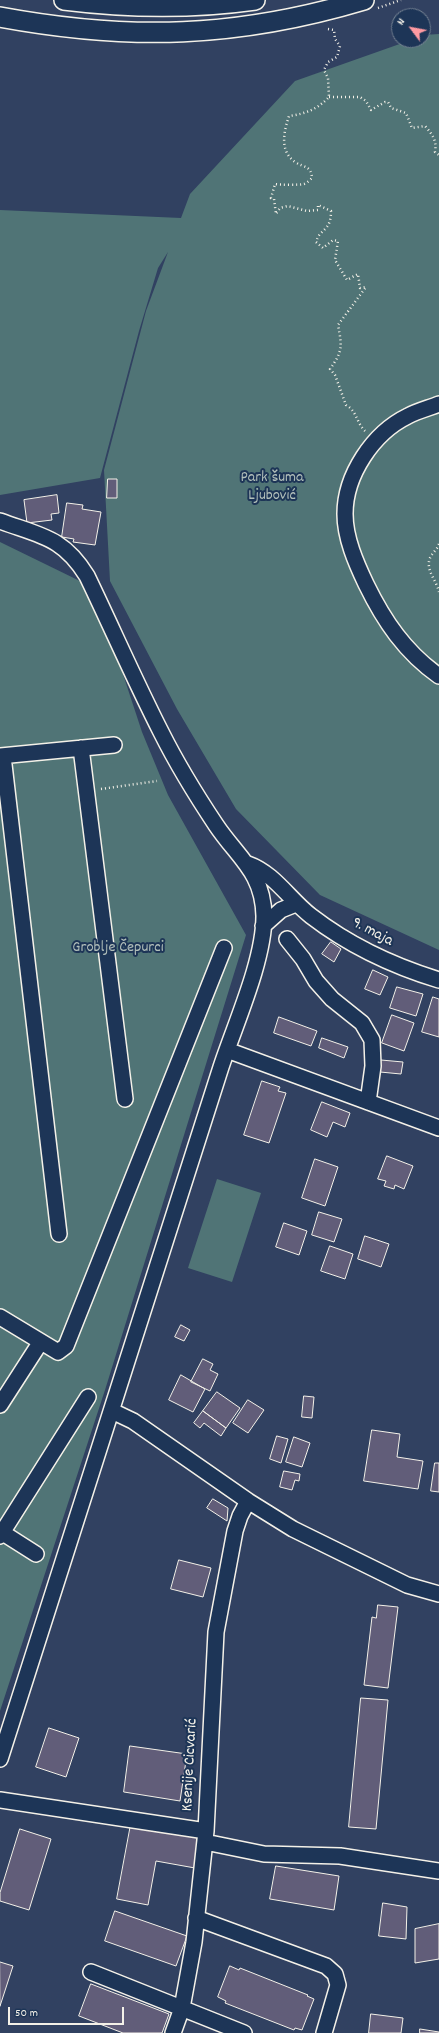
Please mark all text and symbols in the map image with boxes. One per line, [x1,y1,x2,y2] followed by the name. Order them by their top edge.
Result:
[391,8,431,48] north arrow
[393,16,410,29] text: N
[240,469,304,507] park label: Park šuma Ljubović
[348,914,396,952] street label: 9. maja
[72,939,164,959] park label: Groblje Čepurci
[179,1718,203,1812] street label: Ksenije Cicvarić
[10,1999,126,2025] scale bar
[15,2005,38,2022] text: 50 m

